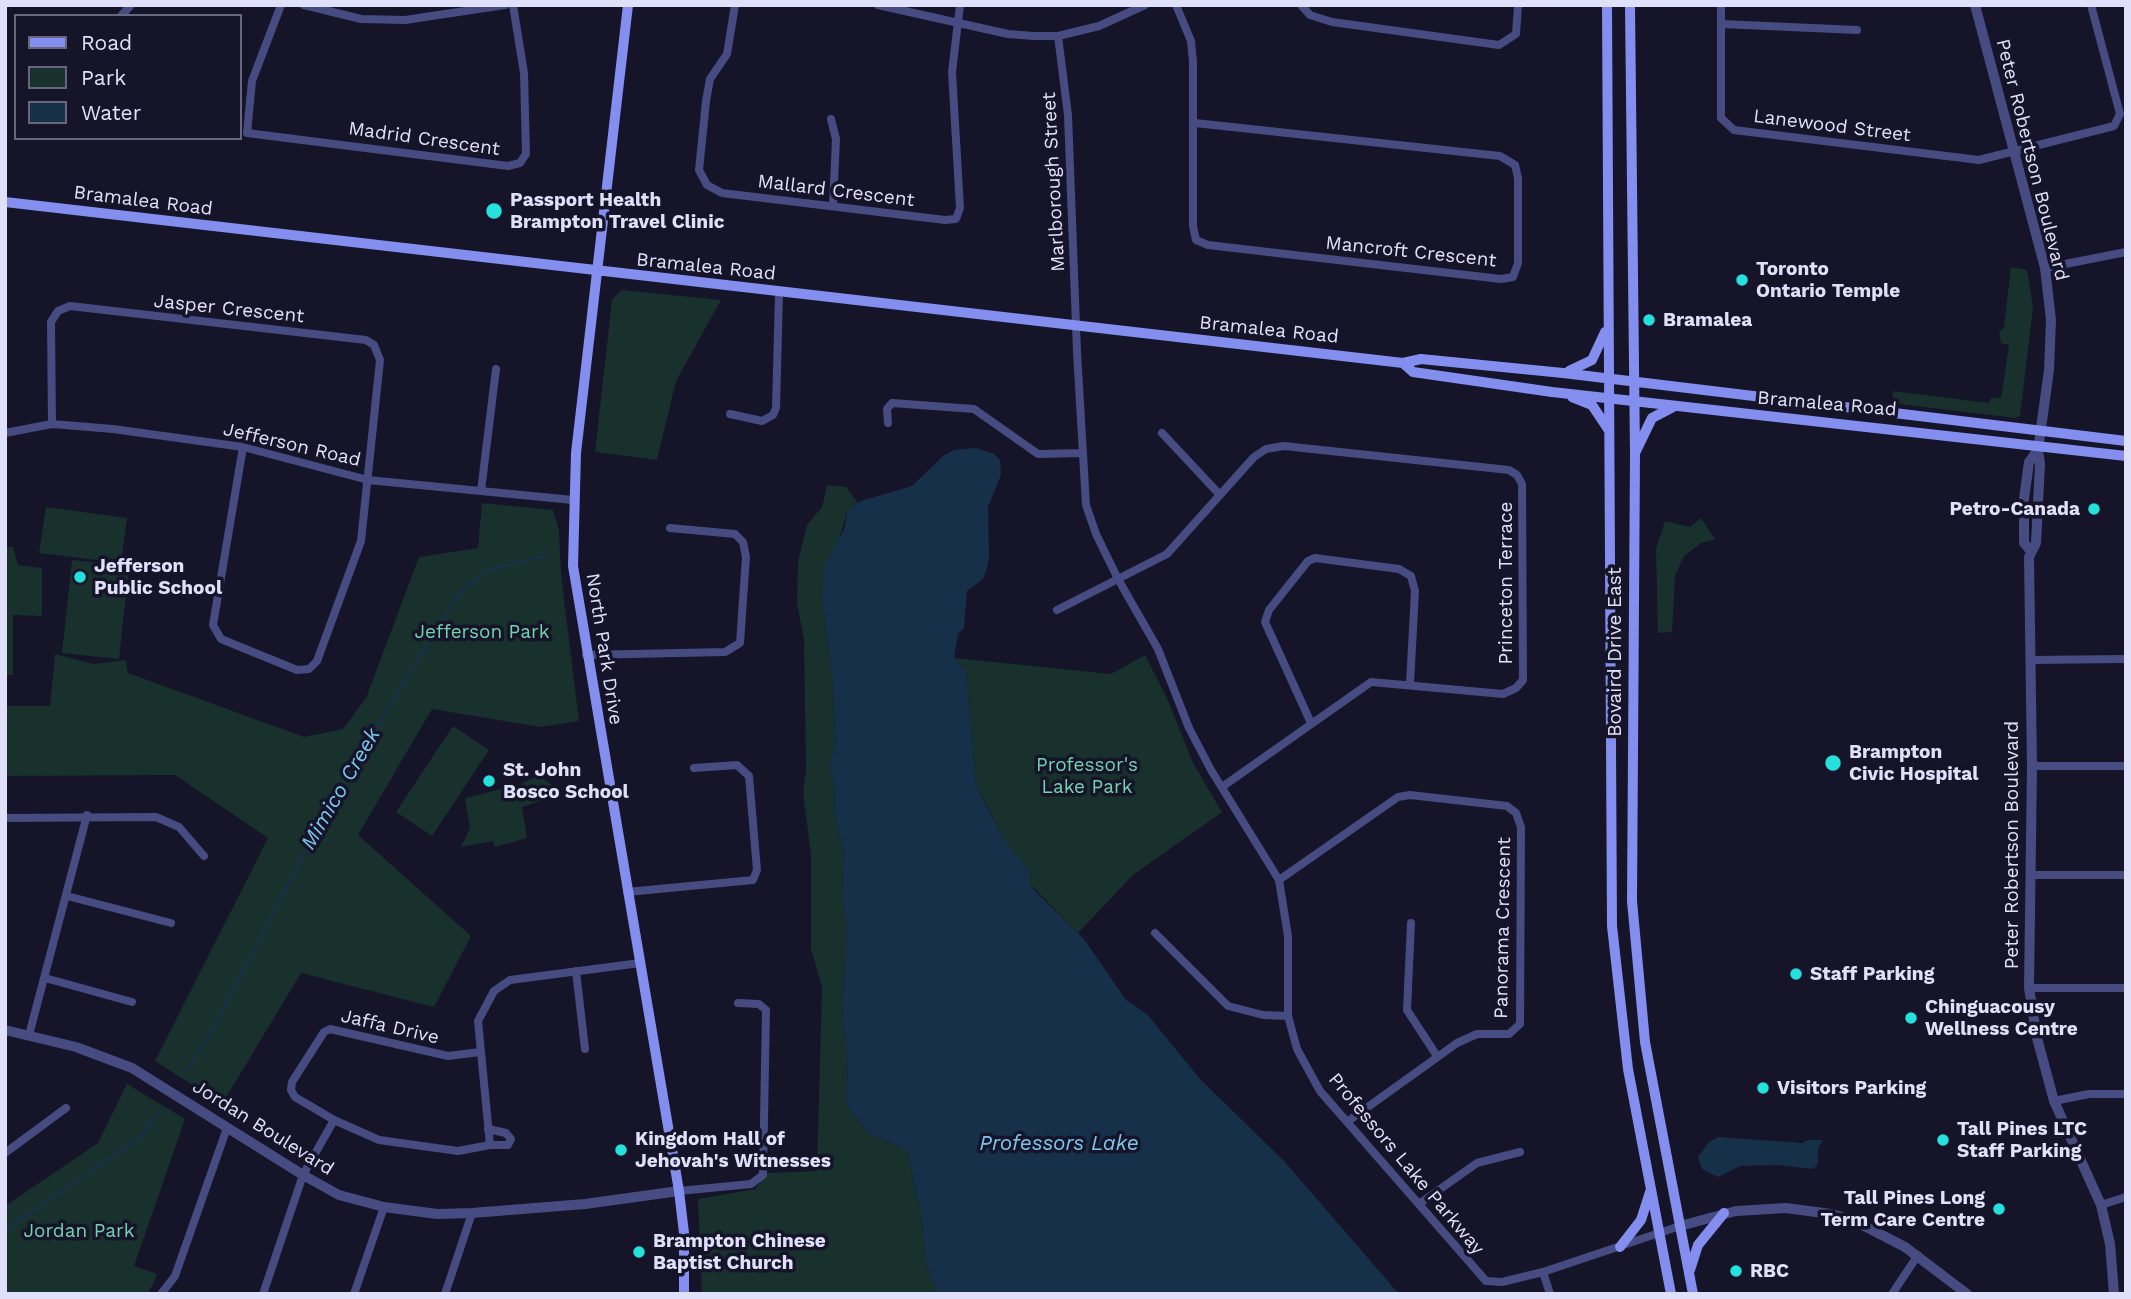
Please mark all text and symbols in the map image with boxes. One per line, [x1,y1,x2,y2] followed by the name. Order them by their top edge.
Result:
[14,14,242,140] legend
[81,30,132,55] text: Road
[1991,37,2073,283] street label: Peter Robertson Boulevard
[81,65,126,90] text: Park
[1038,92,1070,272] street label: Marlborough Street
[81,100,141,125] text: Water
[1752,105,1912,147] street label: Lanewood Street
[347,117,501,161] street label: Madrid Crescent
[756,170,916,212] street label: Mallard Crescent
[72,181,214,221] street label: Bramalea Road
[510,189,724,233] place label: Passport Health Brampton Travel Clinic
[484,201,504,221] marker: Passport Health Brampton Travel Clinic
[1325,232,1497,272] street label: Mancroft Crescent
[635,248,777,286] street label: Bramalea Road
[1756,258,1900,302] place label: Toronto Ontario Temple
[1734,272,1750,288] marker: Toronto Ontario Temple
[153,290,305,328] street label: Jasper Crescent
[1663,309,1752,331] place label: Bramalea
[1198,311,1340,349] street label: Bramalea Road
[1641,312,1657,328] marker: Bramalea
[1756,387,1898,421] street label: Bramalea Road
[221,418,363,472] street label: Jefferson Road
[1949,498,2080,520] place label: Petro-Canada
[1495,501,1517,665] street label: Princeton Terrace
[2086,501,2102,517] marker: Petro-Canada
[94,555,222,599] place label: Jefferson Public School
[1604,567,1626,737] street label: Bovaird Drive East
[72,569,88,585] marker: Jefferson Public School
[581,572,627,726] street label: North Park Drive
[415,621,549,643] park label: Jefferson Park
[2001,721,2023,969] street label: Peter Robertson Boulevard
[296,724,386,854] water label: Mimico Creek
[1849,741,1979,785] place label: Brampton Civic Hospital
[1823,753,1843,773] marker: Brampton Civic Hospital
[1036,754,1138,798] park label: Professor's Lake Park
[503,759,629,803] place label: St. John Bosco School
[481,773,497,789] marker: St. John Bosco School
[1490,837,1516,1019] street label: Panorama Crescent
[1810,963,1934,985] place label: Staff Parking
[1788,966,1804,982] marker: Staff Parking
[1925,996,2078,1040] place label: Chinguacousy Wellness Centre
[339,1005,441,1049] street label: Jaffa Drive
[1903,1010,1919,1026] marker: Chinguacousy Wellness Centre
[1323,1068,1489,1260] street label: Professors Lake Parkway
[188,1075,338,1181] street label: Jordan Boulevard
[1777,1077,1926,1099] place label: Visitors Parking
[1755,1080,1771,1096] marker: Visitors Parking
[1957,1118,2087,1162] place label: Tall Pines LTC Staff Parking
[635,1128,831,1172] place label: Kingdom Hall of Jehovah's Witnesses
[979,1131,1139,1157] water label: Professors Lake
[1935,1132,1951,1148] marker: Tall Pines LTC Staff Parking
[613,1142,629,1158] marker: Kingdom Hall of Jehovah's Witnesses
[1820,1187,1985,1231] place label: Tall Pines Long Term Care Centre
[1991,1201,2007,1217] marker: Tall Pines Long Term Care Centre
[23,1220,135,1242] park label: Jordan Park
[653,1230,826,1274] place label: Brampton Chinese Baptist Church
[631,1244,647,1260] marker: Brampton Chinese Baptist Church
[1750,1260,1789,1282] place label: RBC
[1728,1263,1744,1279] marker: RBC

